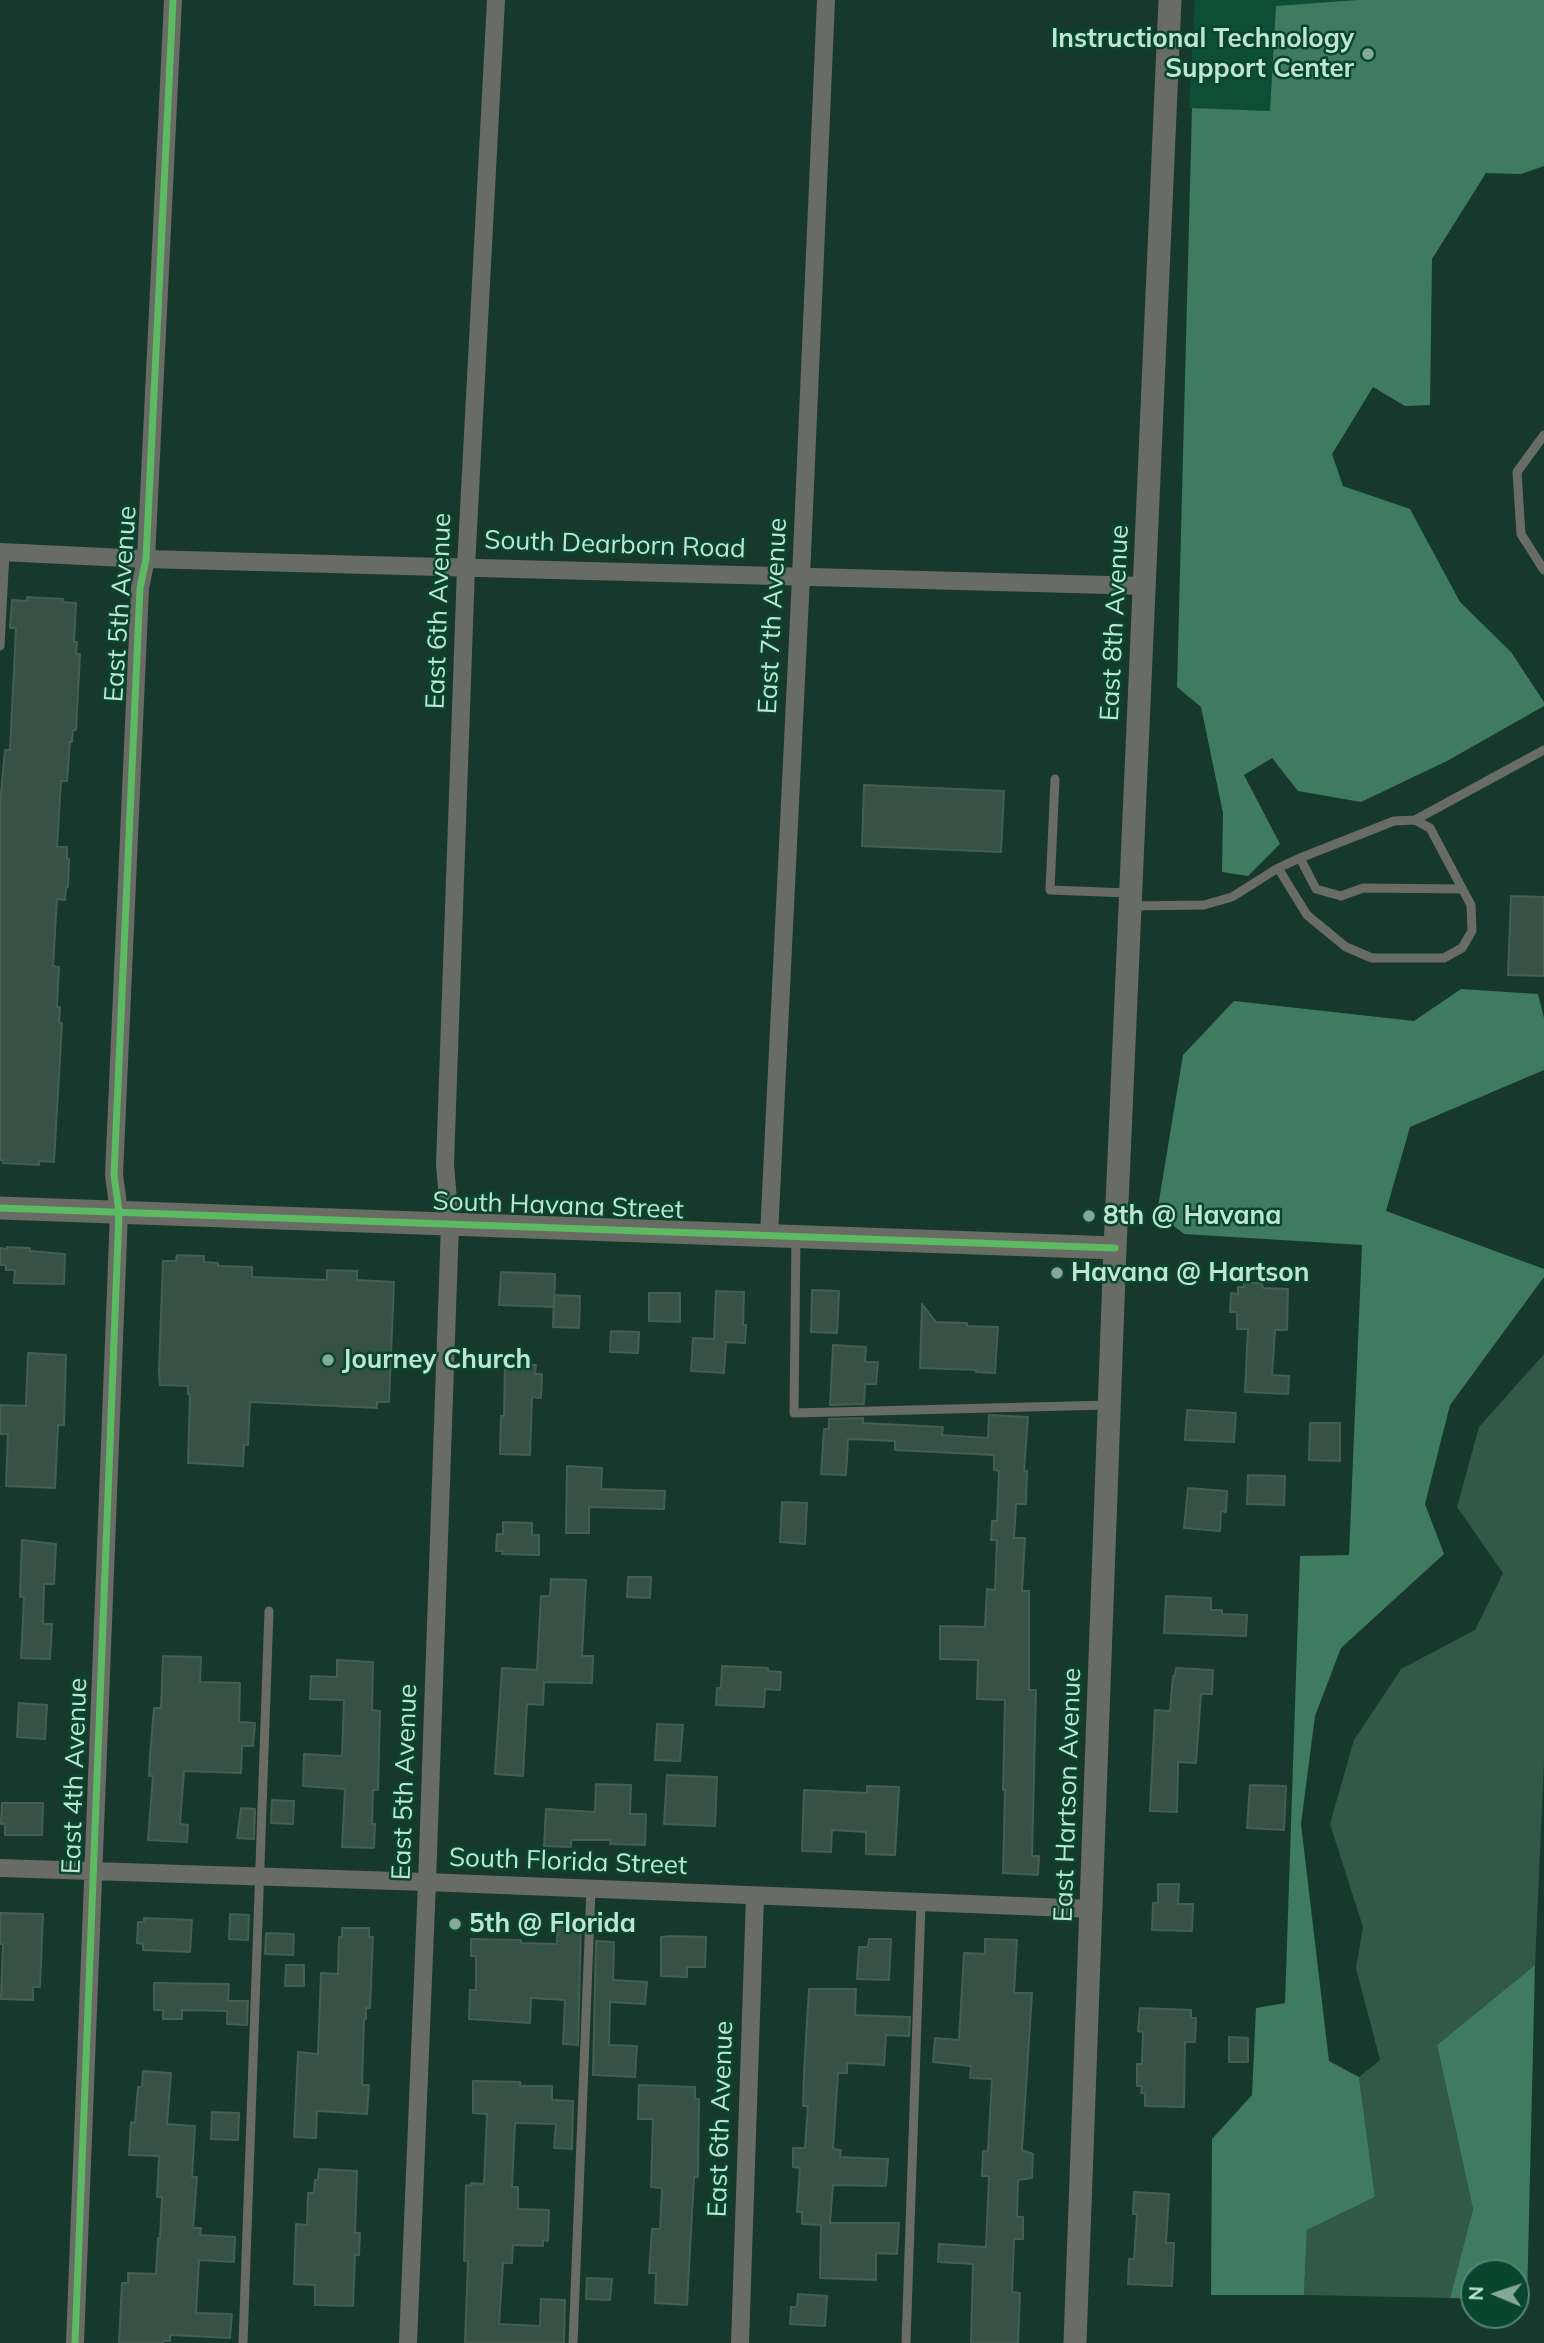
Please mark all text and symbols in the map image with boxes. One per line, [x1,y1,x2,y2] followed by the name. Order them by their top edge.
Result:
[1051,23,1354,84] place label: Instructional Technology Support Center
[1360,46,1376,62] marker: Instructional Technology Support Center
[99,505,143,703] street label: East 5th Avenue
[420,512,458,710] street label: East 6th Avenue
[752,517,794,715] street label: East 7th Avenue
[1094,524,1136,722] street label: East 8th Avenue
[484,525,746,565] street label: South Dearborn Road
[432,1186,684,1226] street label: South Havana Street
[1103,1200,1281,1232] place label: 8th @ Havana
[1081,1208,1097,1224] marker: 8th @ Havana
[1071,1257,1309,1289] place label: Havana @ Hartson
[1049,1265,1065,1281] marker: Havana @ Hartson
[342,1344,531,1376] place label: Journey Church
[320,1352,336,1368] marker: Journey Church
[1048,1667,1088,1923] street label: East Hartson Avenue
[56,1677,94,1875] street label: East 4th Avenue
[386,1683,424,1881] street label: East 5th Avenue
[448,1842,688,1882] street label: South Florida Street
[469,1908,636,1940] place label: 5th @ Florida
[447,1916,463,1932] marker: 5th @ Florida
[702,2020,740,2218] street label: East 6th Avenue
[1460,2259,1530,2329] north arrow
[1464,2286,1488,2301] text: N

